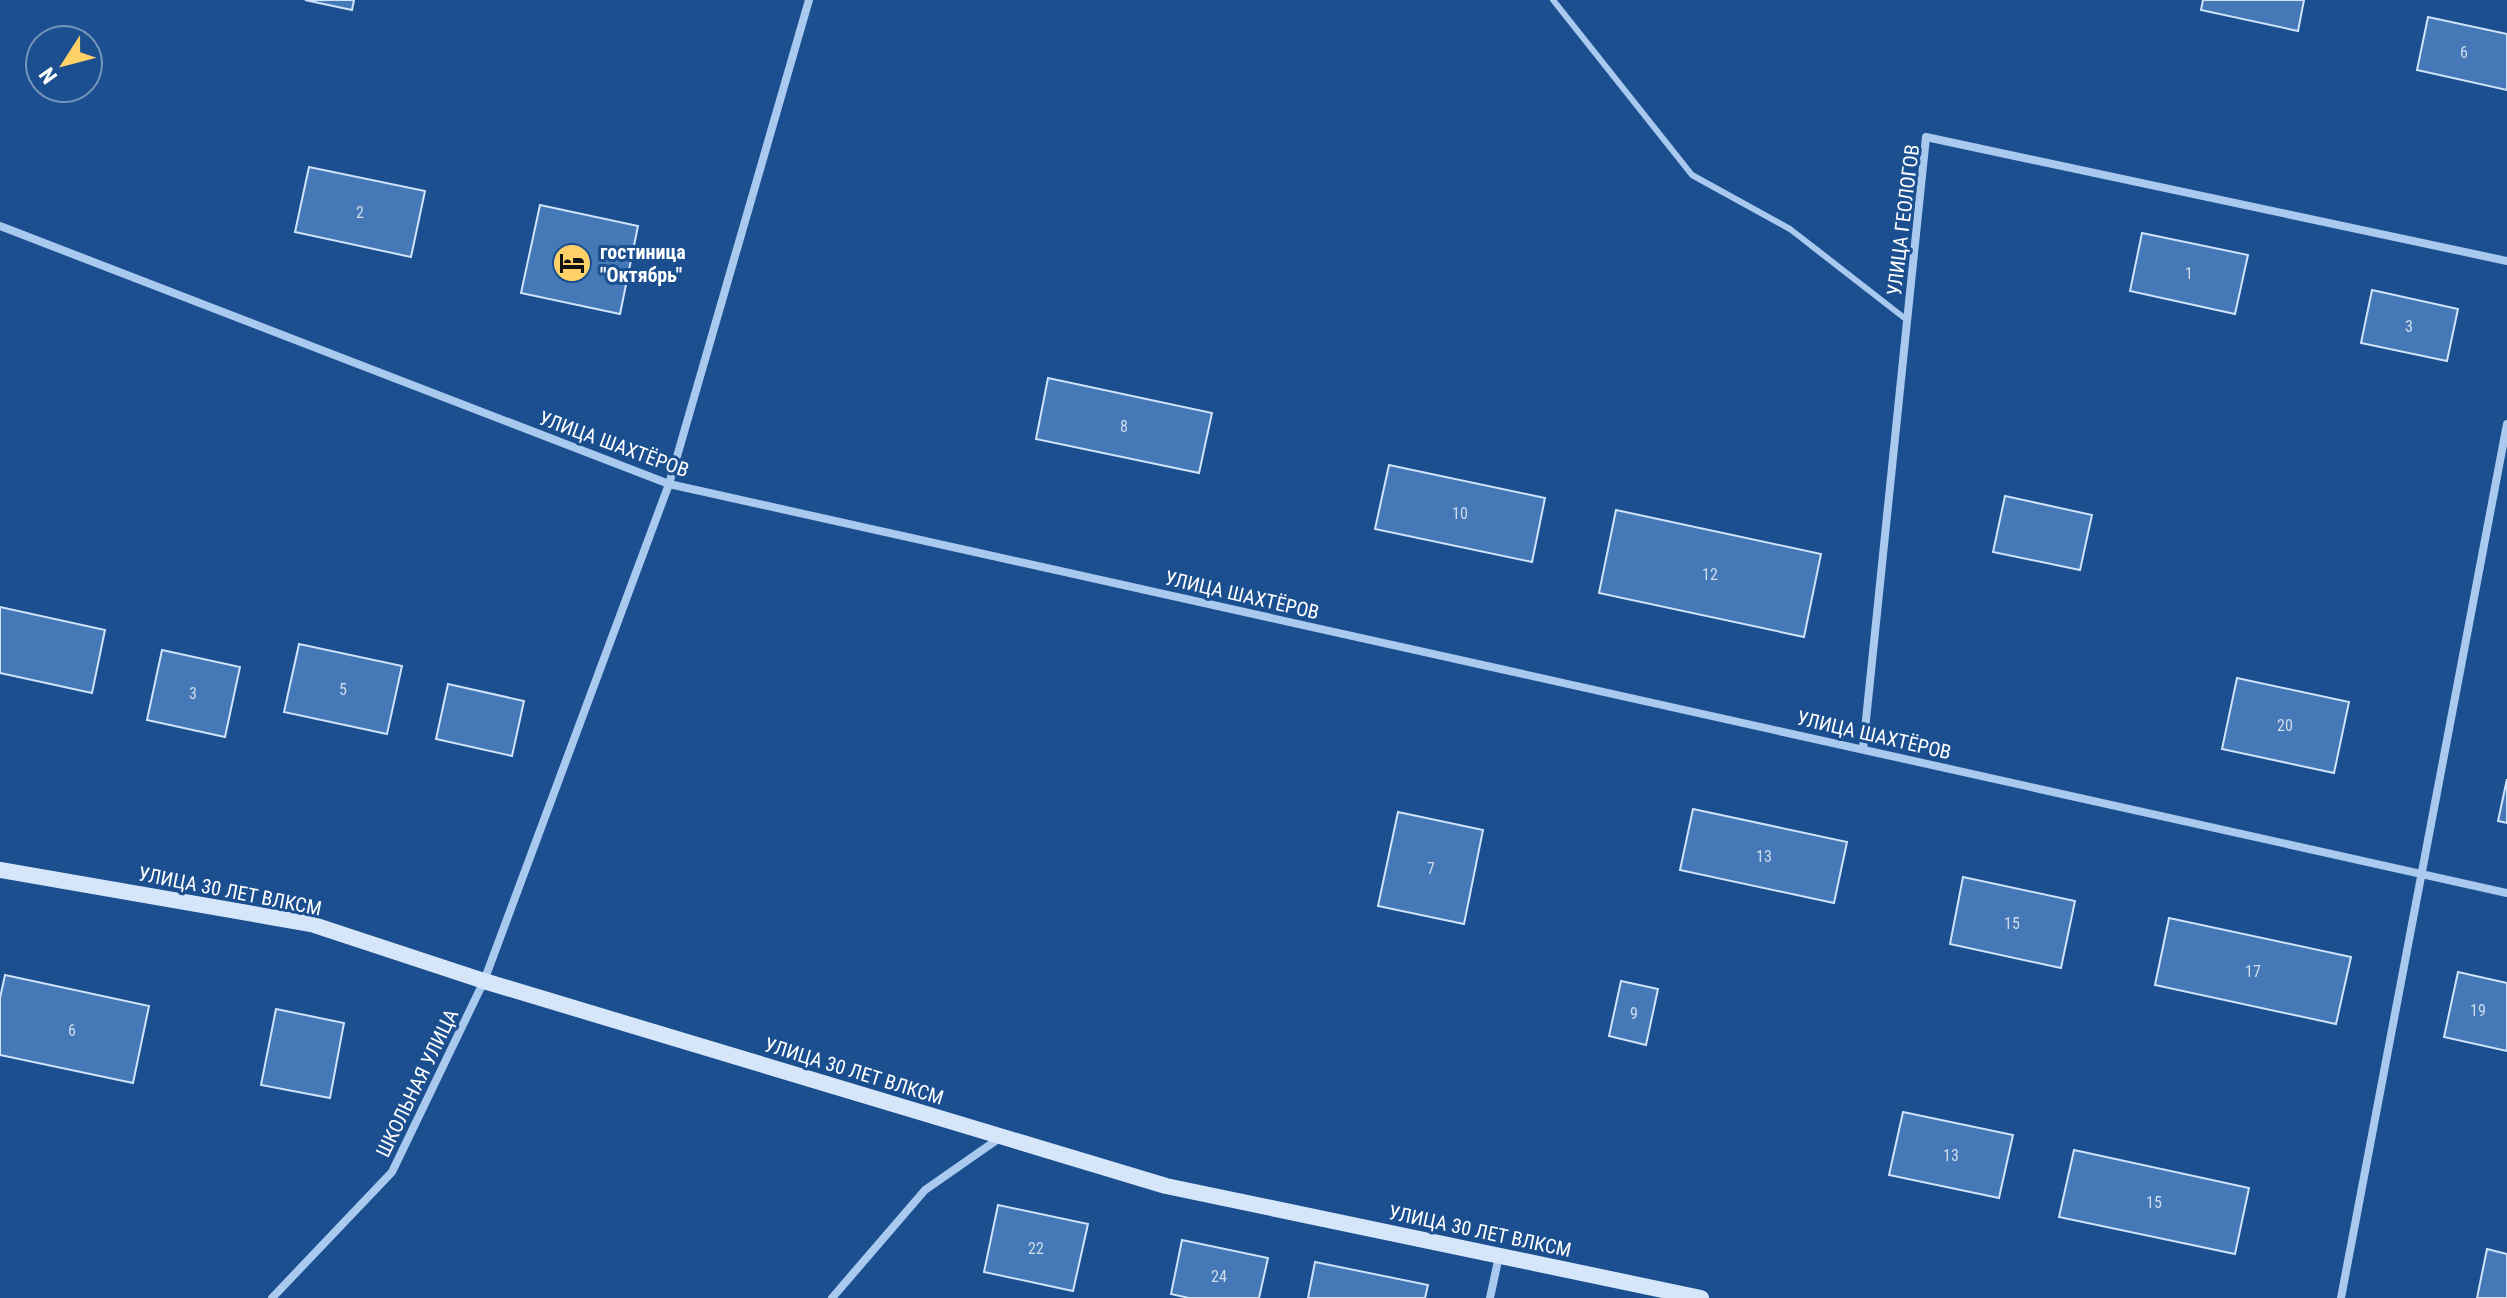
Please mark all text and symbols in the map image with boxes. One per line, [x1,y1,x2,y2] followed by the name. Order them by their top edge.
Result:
[24,24,104,104] north arrow
[2460,43,2468,62] house number: 6
[34,63,62,88] text: N
[1882,143,1924,297] street label: УЛИЦА ГЕОЛОГОВ
[356,203,364,222] house number: 2
[600,240,686,287] place label: гостиница "Октябрь"
[551,242,593,284] hotel icon: гостиница "Октябрь"
[2185,264,2193,283] house number: 1
[2405,317,2413,336] house number: 3
[536,406,692,482] street label: УЛИЦА ШАХТЁРОВ
[1120,417,1128,436] house number: 8
[1452,504,1468,523] house number: 10
[1702,565,1718,584] house number: 12
[1163,566,1321,624] street label: УЛИЦА ШАХТЁРОВ
[339,680,347,699] house number: 5
[189,684,197,703] house number: 3
[1795,706,1953,764] street label: УЛИЦА ШАХТЁРОВ
[2277,716,2293,735] house number: 20
[1756,847,1772,866] house number: 13
[1427,859,1435,878] house number: 7
[136,861,324,921] street label: УЛИЦА 30 ЛЕТ ВЛКСМ
[2004,914,2020,933] house number: 15
[2245,962,2261,981] house number: 17
[2470,1001,2486,1020] house number: 19
[1630,1004,1638,1023] house number: 9
[371,1005,463,1161] street label: ШКОЛЬНАЯ УЛИЦА
[68,1021,76,1040] house number: 6
[761,1032,947,1110] street label: УЛИЦА 30 ЛЕТ ВЛКСМ
[1943,1146,1959,1165] house number: 13
[2146,1193,2162,1212] house number: 15
[1386,1200,1574,1262] street label: УЛИЦА 30 ЛЕТ ВЛКСМ
[1028,1239,1044,1258] house number: 22
[1211,1267,1227,1286] house number: 24

